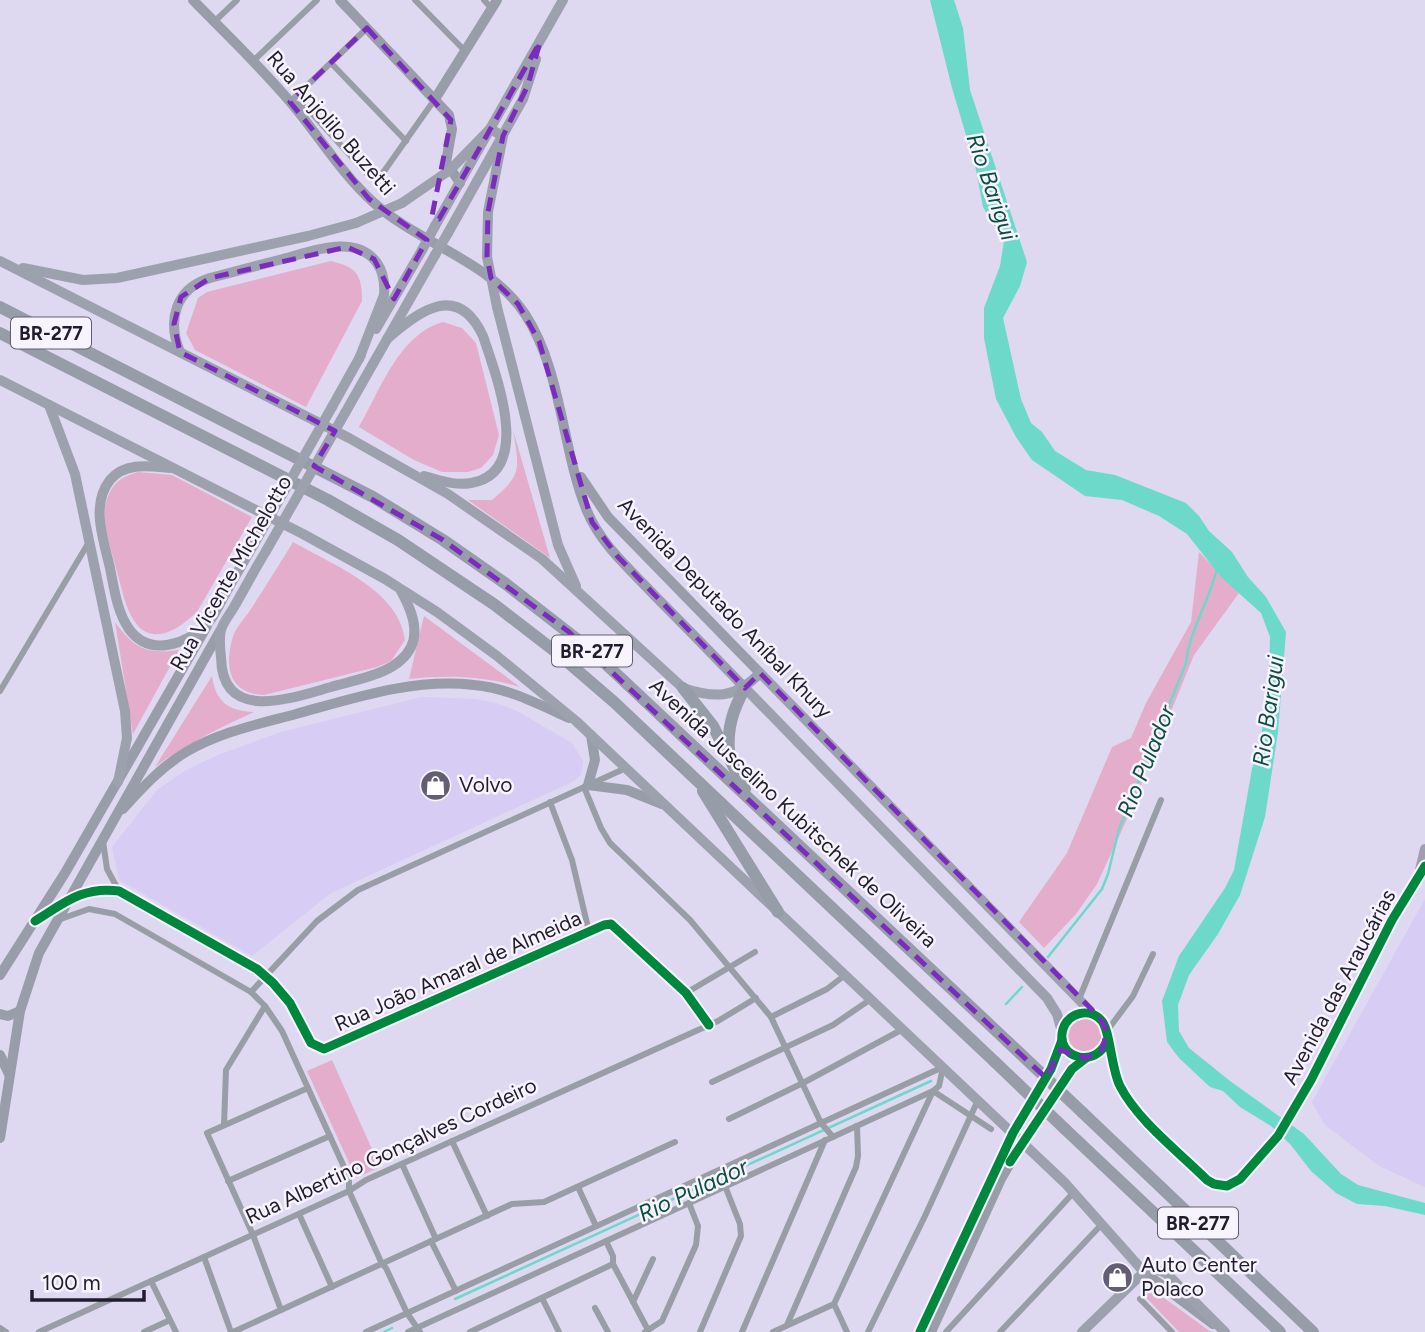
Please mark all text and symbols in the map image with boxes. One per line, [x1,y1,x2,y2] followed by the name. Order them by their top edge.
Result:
[262,45,401,200] street label: Rua Anjolilo Buzetti
[961,130,1024,245] water label: Rio Barigui
[11,318,91,348] road number: BR-277
[164,471,297,675] street label: Rua Vicente Michelotto
[613,492,838,723] street label: Avenida Deputado Aníbal Khury
[552,636,632,666] road number: BR-277
[1246,653,1290,768] water label: Rio Barigui
[645,673,942,953] street label: Avenida Juscelino Kubitschek de Oliveira
[1111,700,1182,821] water label: Rio Pulador
[419,768,453,802] shop icon: Volvo
[459,772,512,797] place label: Volvo
[1277,885,1401,1089] street label: Avenida das Araucárias
[331,905,585,1036] street label: Rua João Amaral de Almeida
[241,1072,540,1229] street label: Rua Albertino Gonçalves Cordeiro
[634,1152,754,1228] water label: Rio Pulador
[1158,1208,1238,1238] road number: BR-277
[1141,1252,1257,1301] place label: Auto Center Polaco
[32,1258,144,1302] scale bar
[1101,1260,1135,1294] shop icon: Auto Center Polaco
[42,1270,101,1295] text: 100 m

